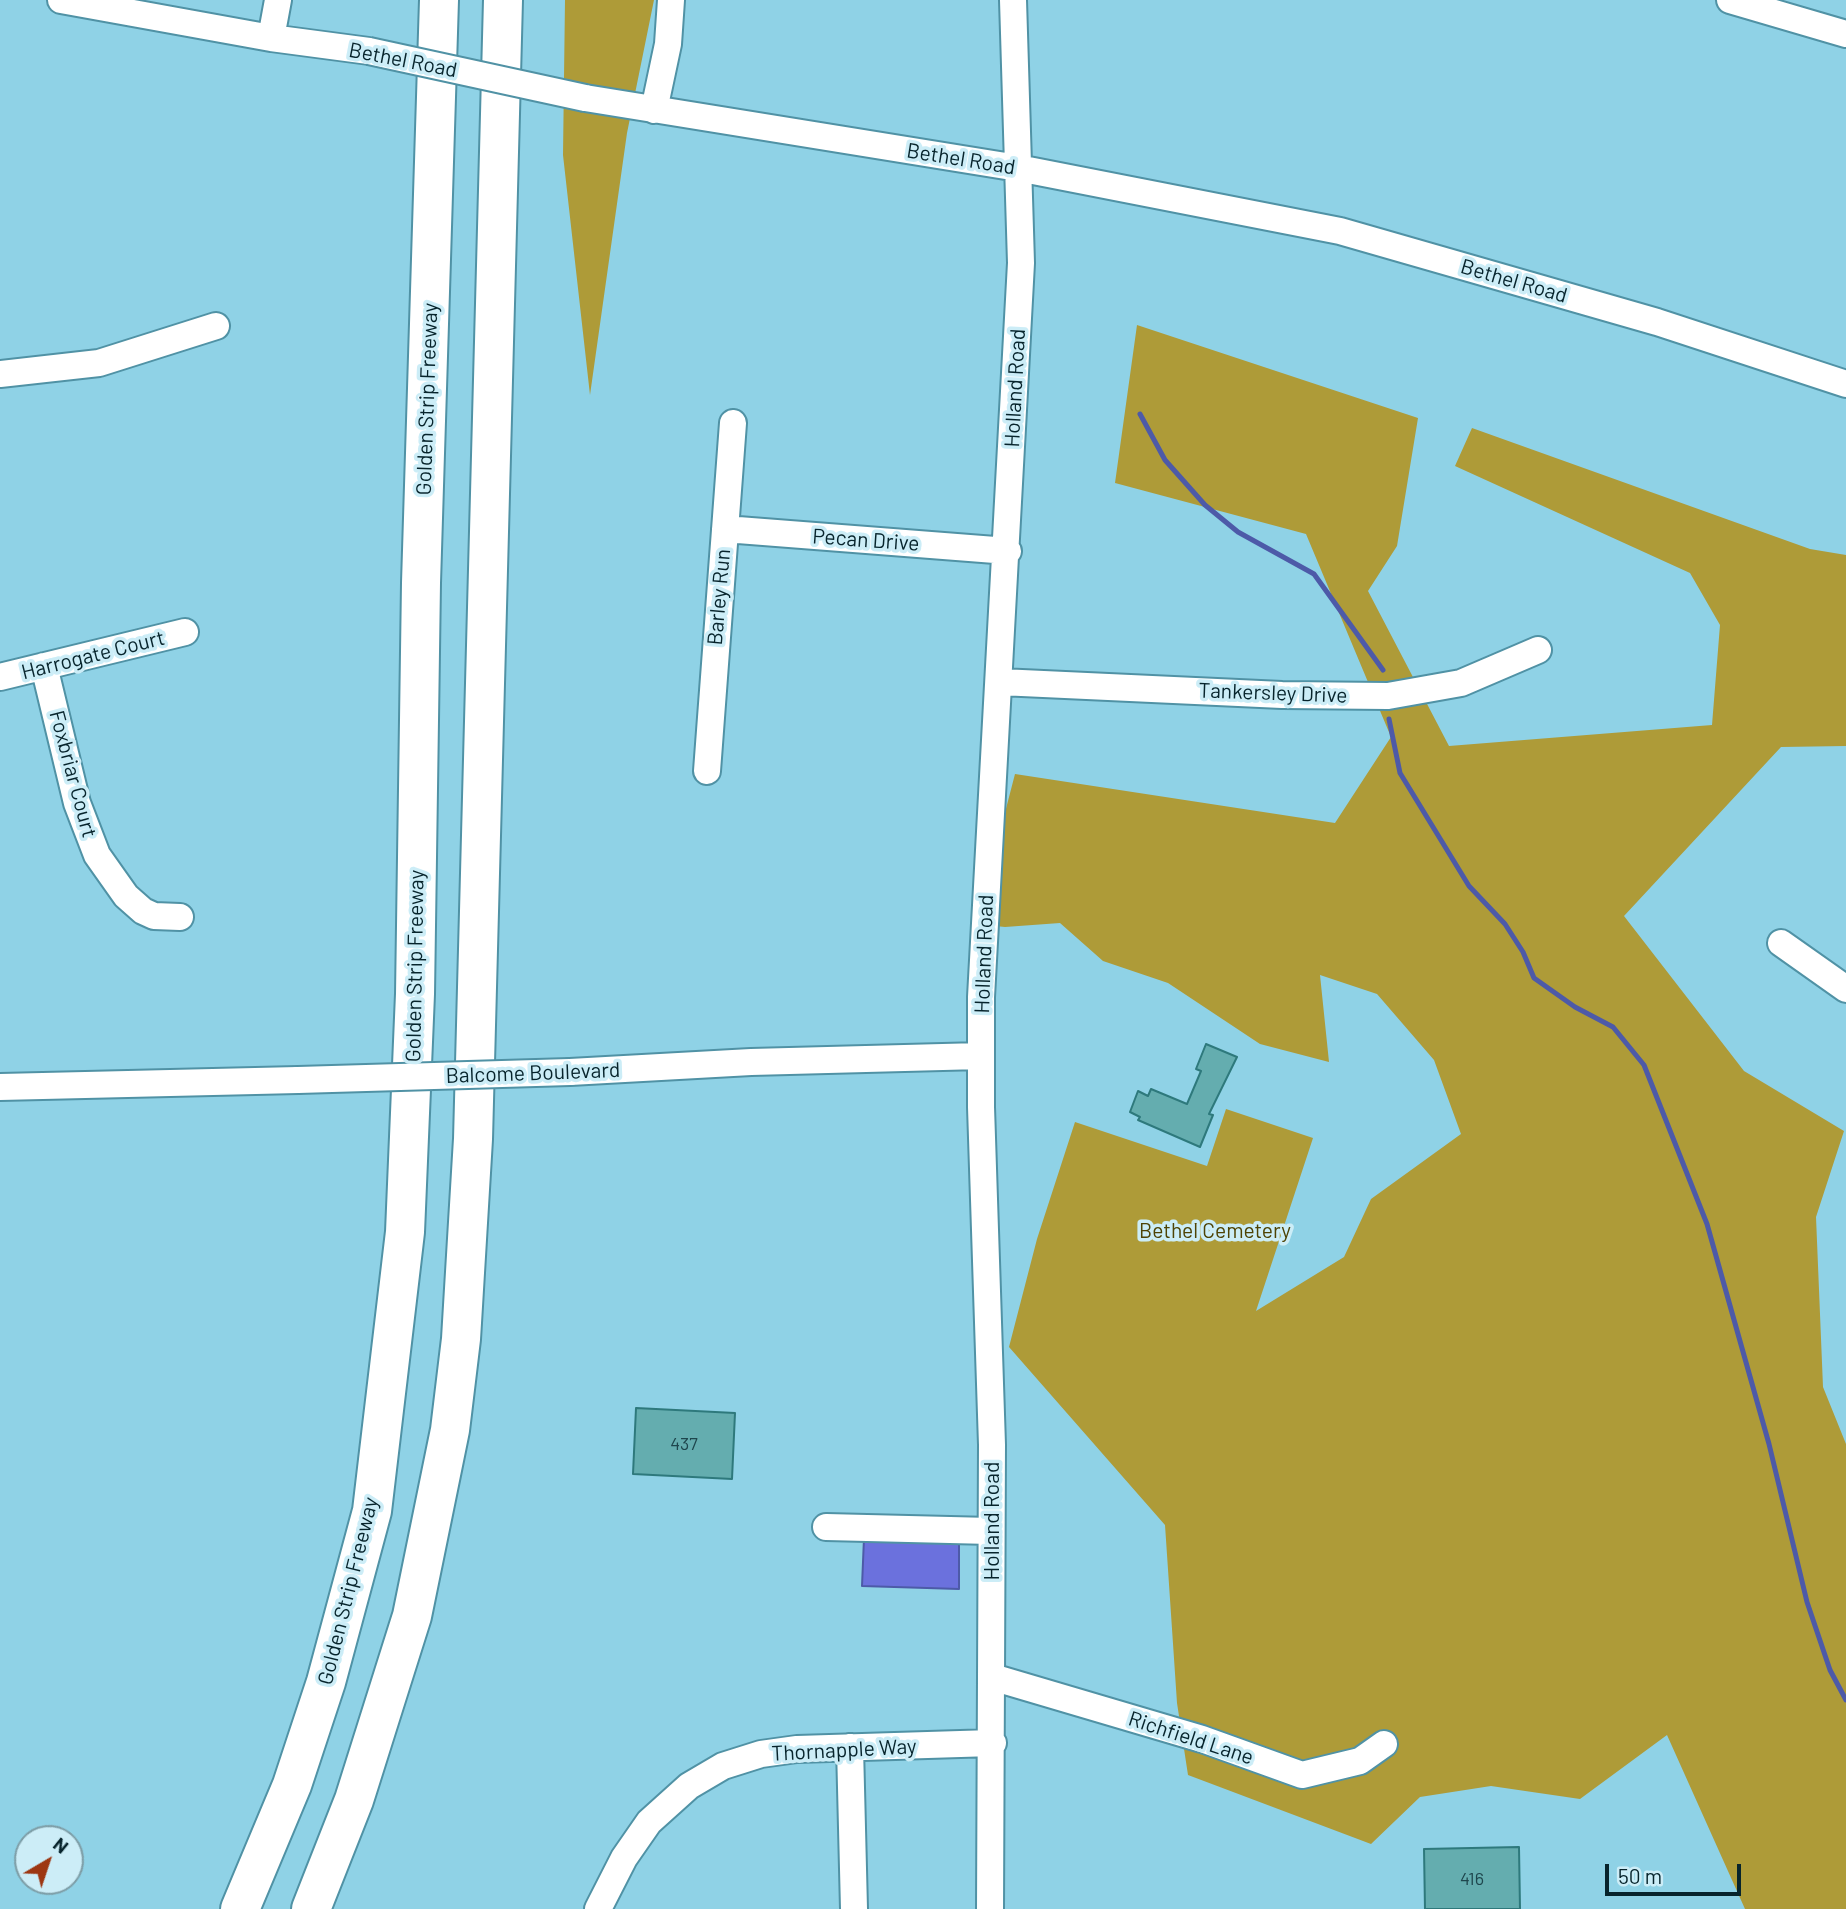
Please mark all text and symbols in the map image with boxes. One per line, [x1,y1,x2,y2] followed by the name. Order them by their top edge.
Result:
[347,37,459,83] street label: Bethel Road
[905,138,1017,180] street label: Bethel Road
[1458,254,1570,308] street label: Bethel Road
[411,302,443,496] street label: Golden Strip Freeway
[999,328,1031,448] street label: Holland Road
[812,524,920,556] street label: Pecan Drive
[702,548,736,646] street label: Barley Run
[19,625,167,685] street label: Harrogate Court
[1198,678,1348,708] street label: Tankersley Drive
[44,708,102,840] street label: Foxbriar Court
[401,870,429,1062] street label: Golden Strip Freeway
[969,894,999,1014] street label: Holland Road
[445,1057,621,1089] street label: Balcome Boulevard
[1139,1218,1291,1244] park label: Bethel Cemetery
[670,1433,698,1455] house number: 437
[979,1462,1005,1580] street label: Holland Road
[312,1495,384,1687] street label: Golden Strip Freeway
[1125,1706,1257,1770] street label: Richfield Lane
[771,1734,917,1766] street label: Thornapple Way
[14,1825,84,1895] north arrow
[49,1832,73,1858] text: N
[1608,1850,1744,1894] scale bar
[1618,1863,1662,1888] text: 50 m
[1460,1868,1484,1890] house number: 416

